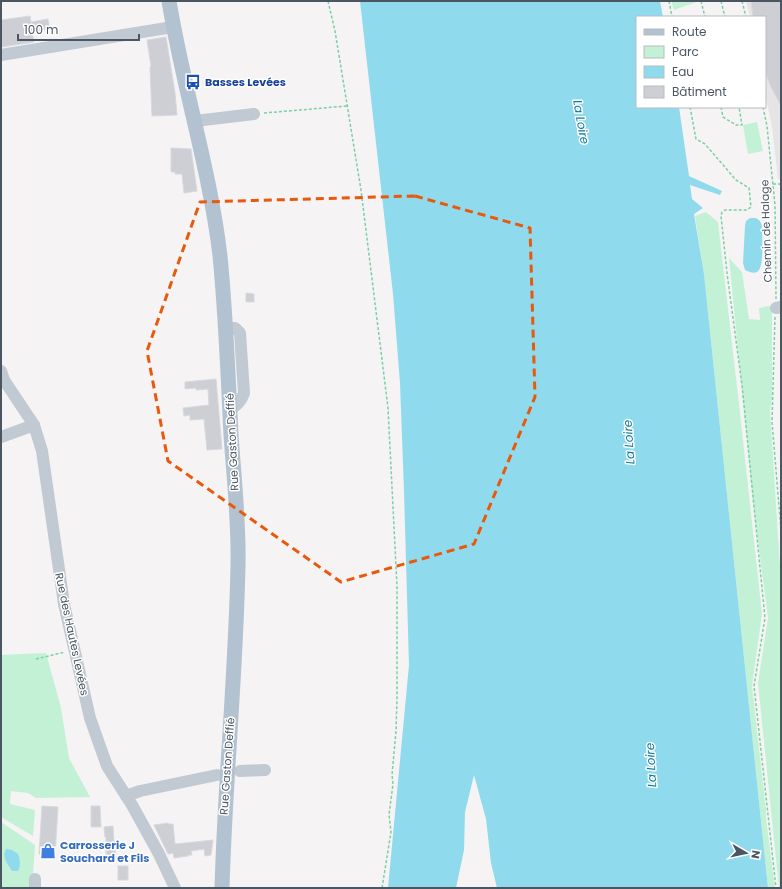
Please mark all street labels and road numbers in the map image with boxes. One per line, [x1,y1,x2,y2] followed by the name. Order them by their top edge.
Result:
[756,179,776,283] street label: Chemin de Halage
[221,393,243,491] street label: Rue Gaston Deffié
[51,571,93,697] street label: Rue des Hautes Levées
[216,717,238,815] street label: Rue Gaston Deffié

